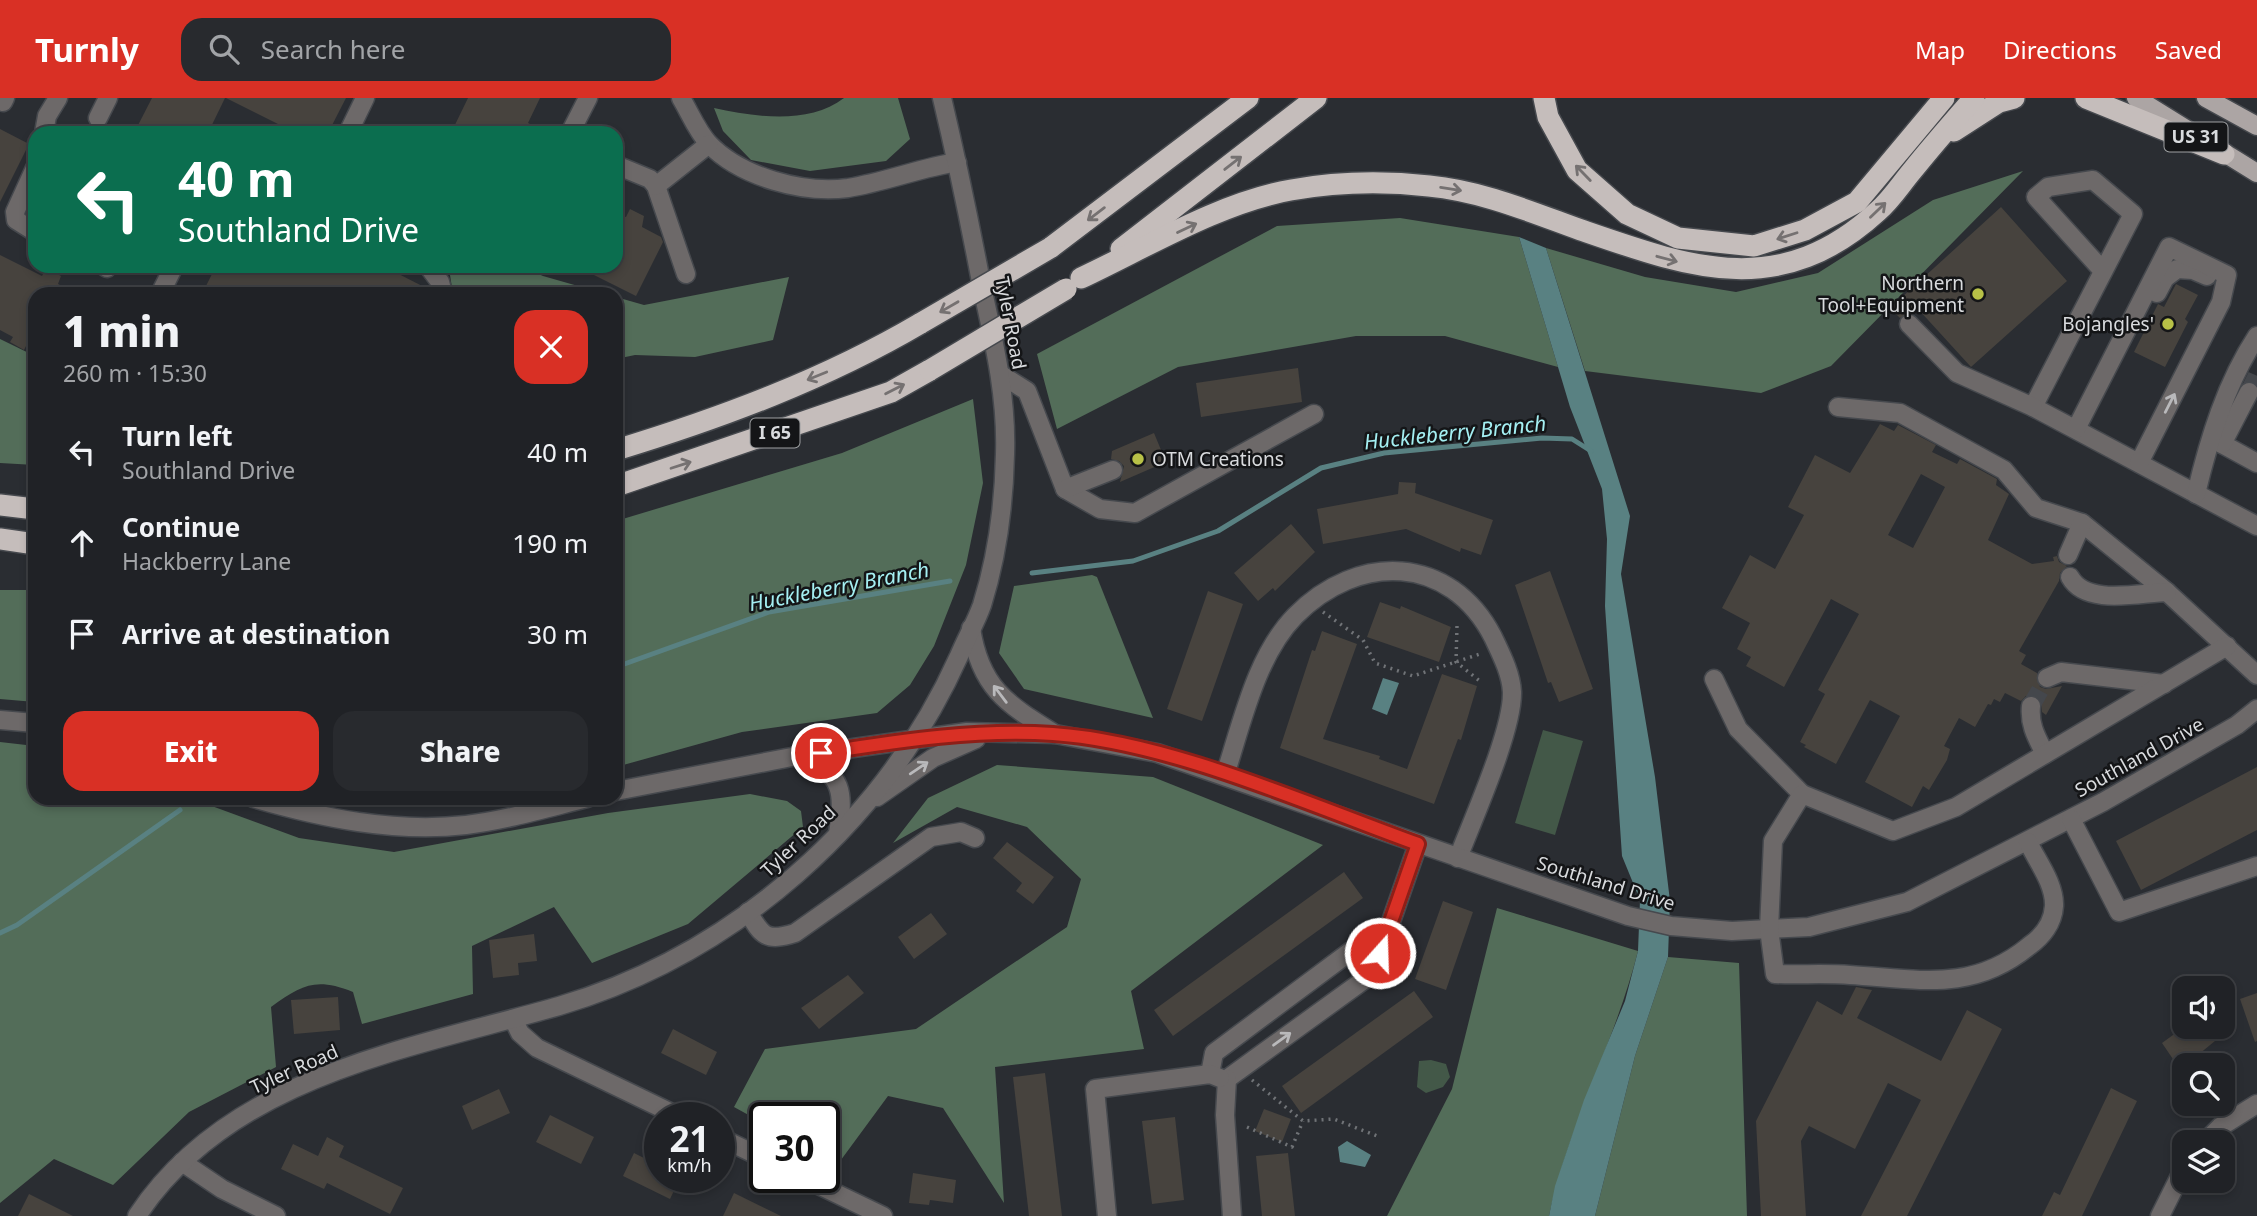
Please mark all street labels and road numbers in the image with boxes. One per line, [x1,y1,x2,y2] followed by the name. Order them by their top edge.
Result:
[2164,122,2228,152] road number: US 31
[989,274,1033,372] street label: Tyler Road
[750,418,800,447] road number: I 65
[2070,711,2208,803] street label: Southland Drive
[755,799,841,883] street label: Tyler Road
[1534,850,1678,916] street label: Southland Drive
[246,1038,342,1100] street label: Tyler Road

